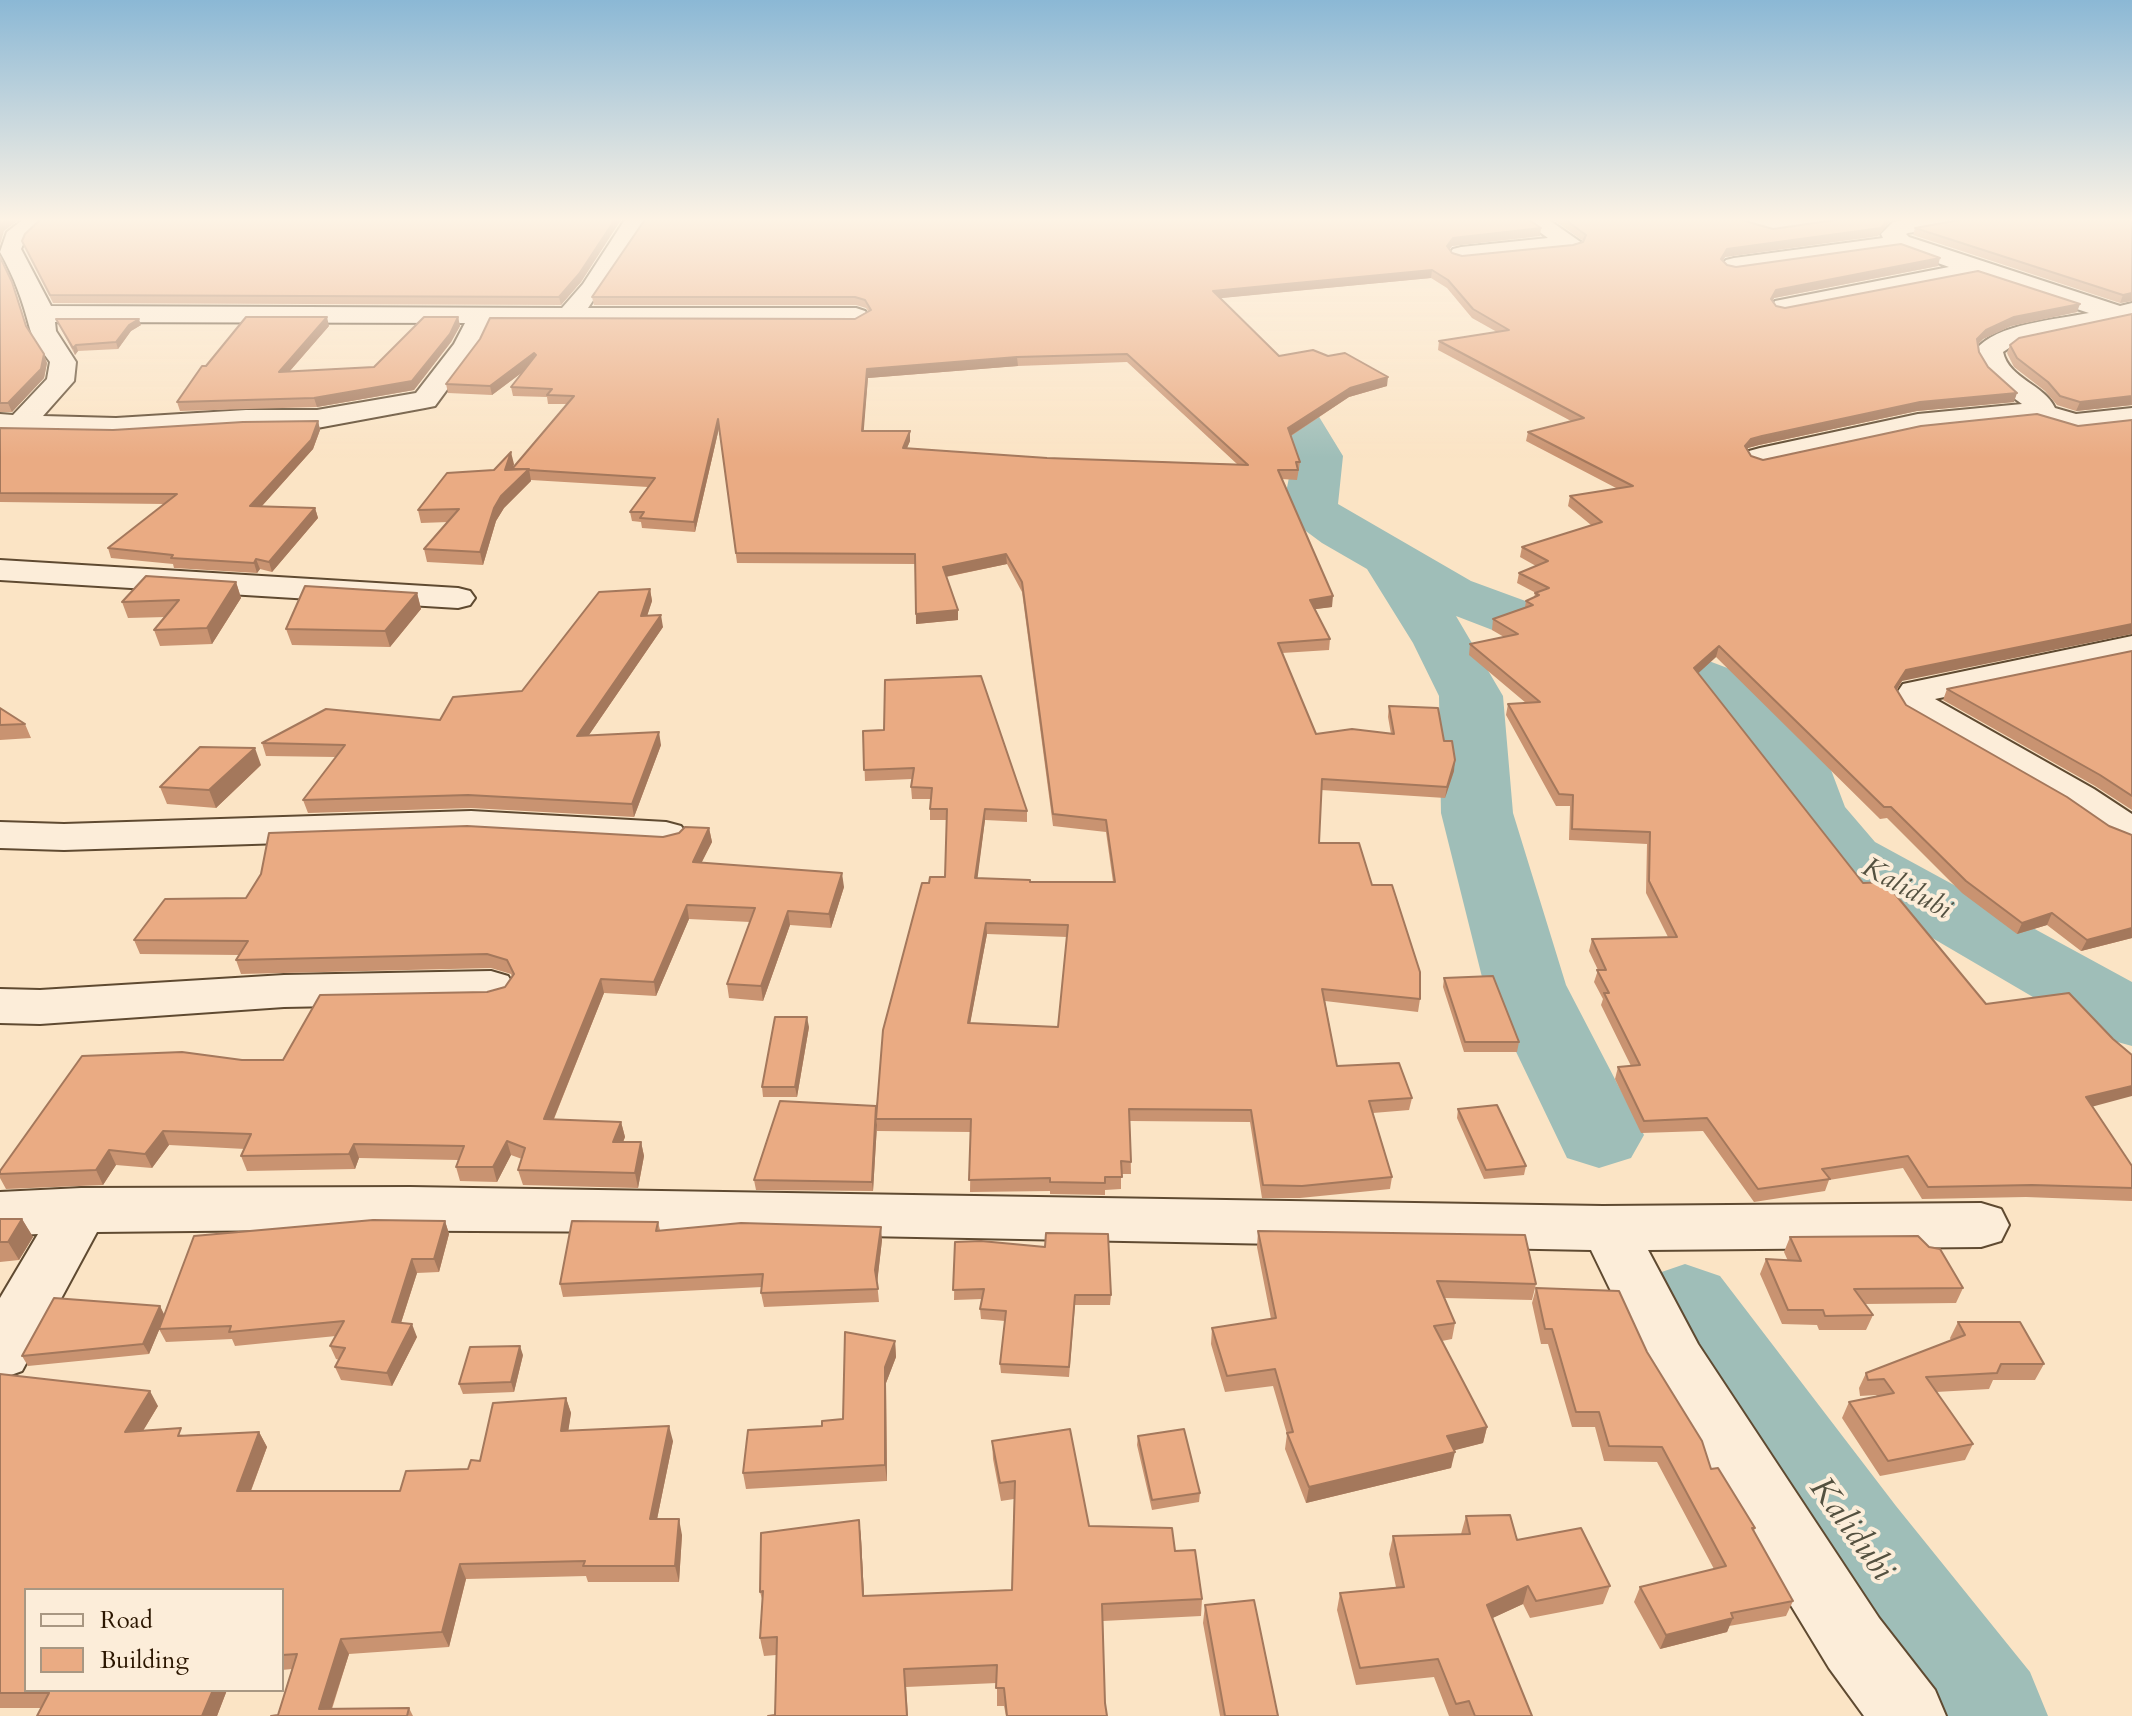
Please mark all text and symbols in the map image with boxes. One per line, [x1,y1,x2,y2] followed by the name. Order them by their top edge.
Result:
[1856,852,1956,928] water label: Kalidubi
[1799,1470,1901,1590] water label: Kalidubi
[24,1588,284,1692] legend
[100,1604,153,1637] text: Road
[100,1644,189,1677] text: Building

